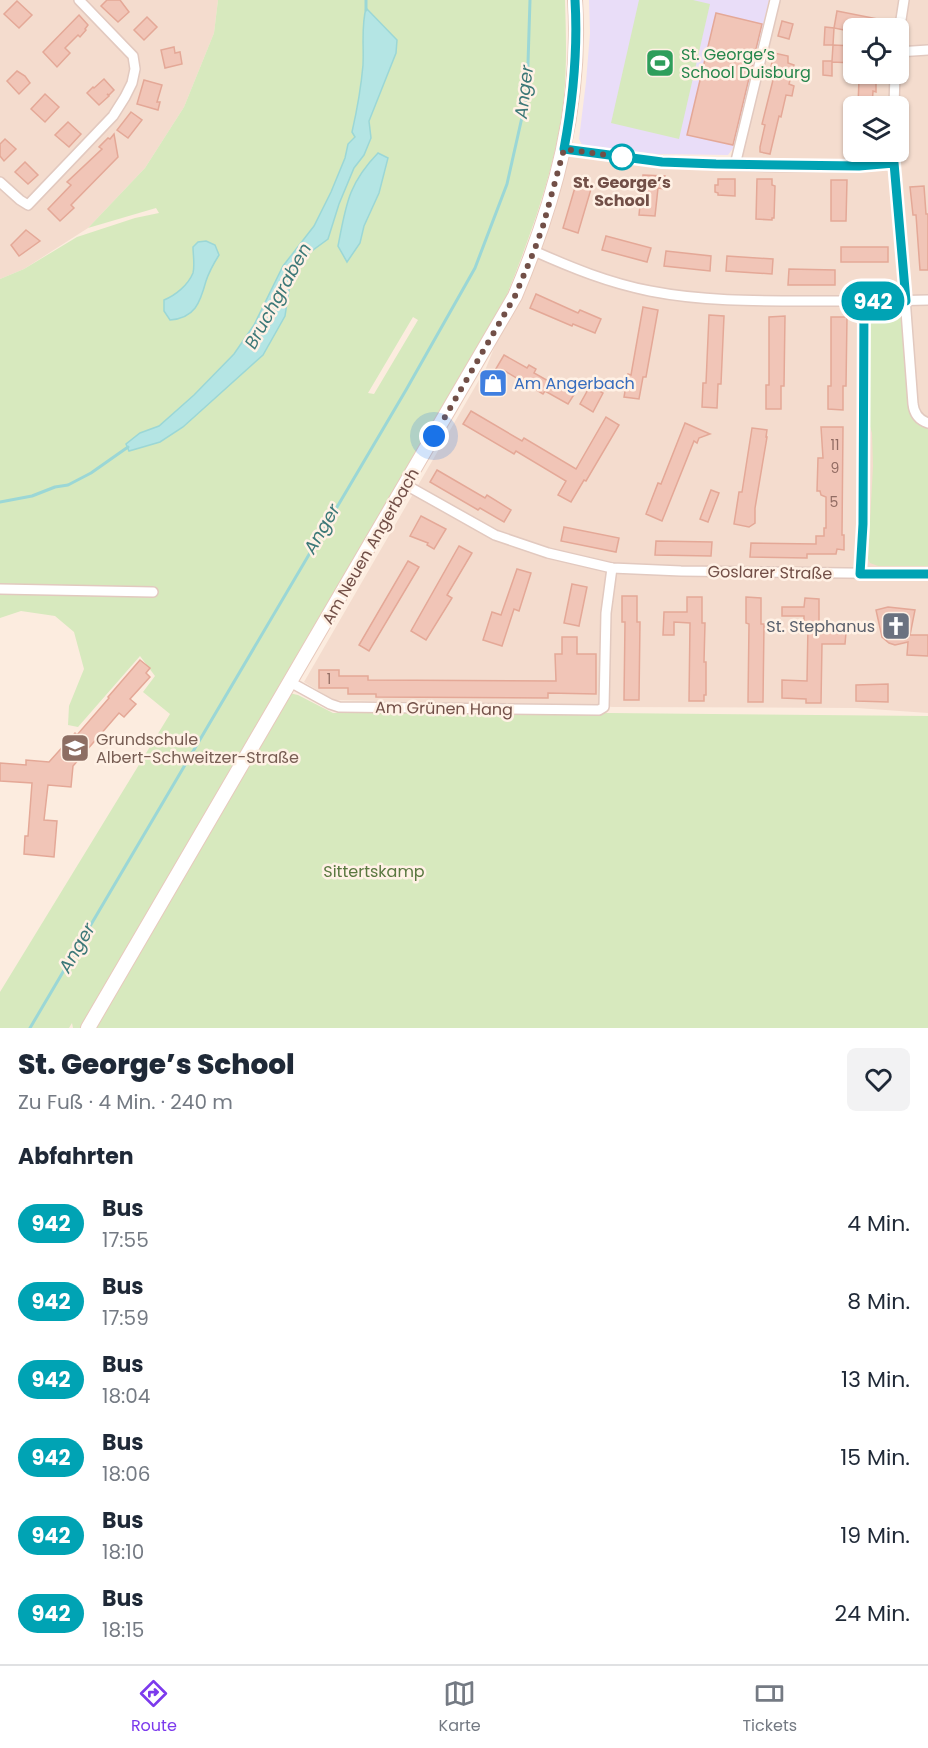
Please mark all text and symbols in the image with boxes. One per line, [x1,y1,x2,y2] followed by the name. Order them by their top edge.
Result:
[843,18,909,162] map controls
[843,18,909,84] button: locate
[681,43,811,84] place label: St. George’s School Duisburg
[644,47,676,79] sports icon: St. George’s School Duisburg
[508,62,539,121] water label: Anger
[843,96,909,162] button: layers
[609,144,635,170] marker: St. George’s School
[573,171,671,212] place label: St. George’s School
[238,238,317,353] water label: Bruchgraben
[838,282,908,320] line badge: 942
[853,287,893,316] text: 942
[477,367,509,399] shop icon: Am Angerbach
[514,372,635,395] place label: Am Angerbach
[419,421,449,451] your location
[831,435,839,455] house number: 11
[831,458,839,478] house number: 9
[316,464,425,629] street label: Am Neuen Angerbach
[830,492,838,512] house number: 5
[297,498,346,559] water label: Anger
[707,560,833,585] street label: Goslarer Straße
[880,610,912,642] church icon: St. Stephanus
[766,615,875,638] place label: St. Stephanus
[327,669,331,689] house number: 1
[375,696,513,721] street label: Am Grünen Hang
[96,728,299,769] place label: Grundschule Albert-Schweitzer-Straße
[59,732,91,764] school or university icon: Grundschule Albert-Schweitzer-Straße
[323,860,425,883] park label: Sittertskamp
[52,917,101,978] water label: Anger
[18,1045,295,1084] text: St. George’s School
[847,1048,910,1111] button: heart
[18,1088,233,1116] text: Zu Fuß · 4 Min. · 240 m
[18,1141,134,1172] text: Abfahrten
[102,1193,144,1224] text: Bus
[847,1208,910,1239] text: 4 Min.
[31,1209,71,1238] text: 942
[102,1226,149,1254] text: 17:55
[102,1271,144,1302] text: Bus
[847,1286,910,1317] text: 8 Min.
[31,1287,71,1316] text: 942
[102,1304,149,1332] text: 17:59
[102,1349,144,1380] text: Bus
[841,1364,910,1395] text: 13 Min.
[31,1365,71,1394] text: 942
[102,1382,150,1410] text: 18:04
[102,1427,144,1458] text: Bus
[840,1442,910,1473] text: 15 Min.
[31,1443,71,1472] text: 942
[102,1460,151,1488] text: 18:06
[102,1505,144,1536] text: Bus
[840,1520,910,1551] text: 19 Min.
[31,1521,71,1550] text: 942
[102,1538,144,1566] text: 18:10
[102,1583,144,1614] text: Bus
[835,1598,910,1629] text: 24 Min.
[31,1599,71,1628] text: 942
[102,1616,144,1644] text: 18:15
[131,1677,177,1738] tab: Route
[439,1677,481,1738] tab: Karte
[742,1677,797,1738] tab: Tickets

